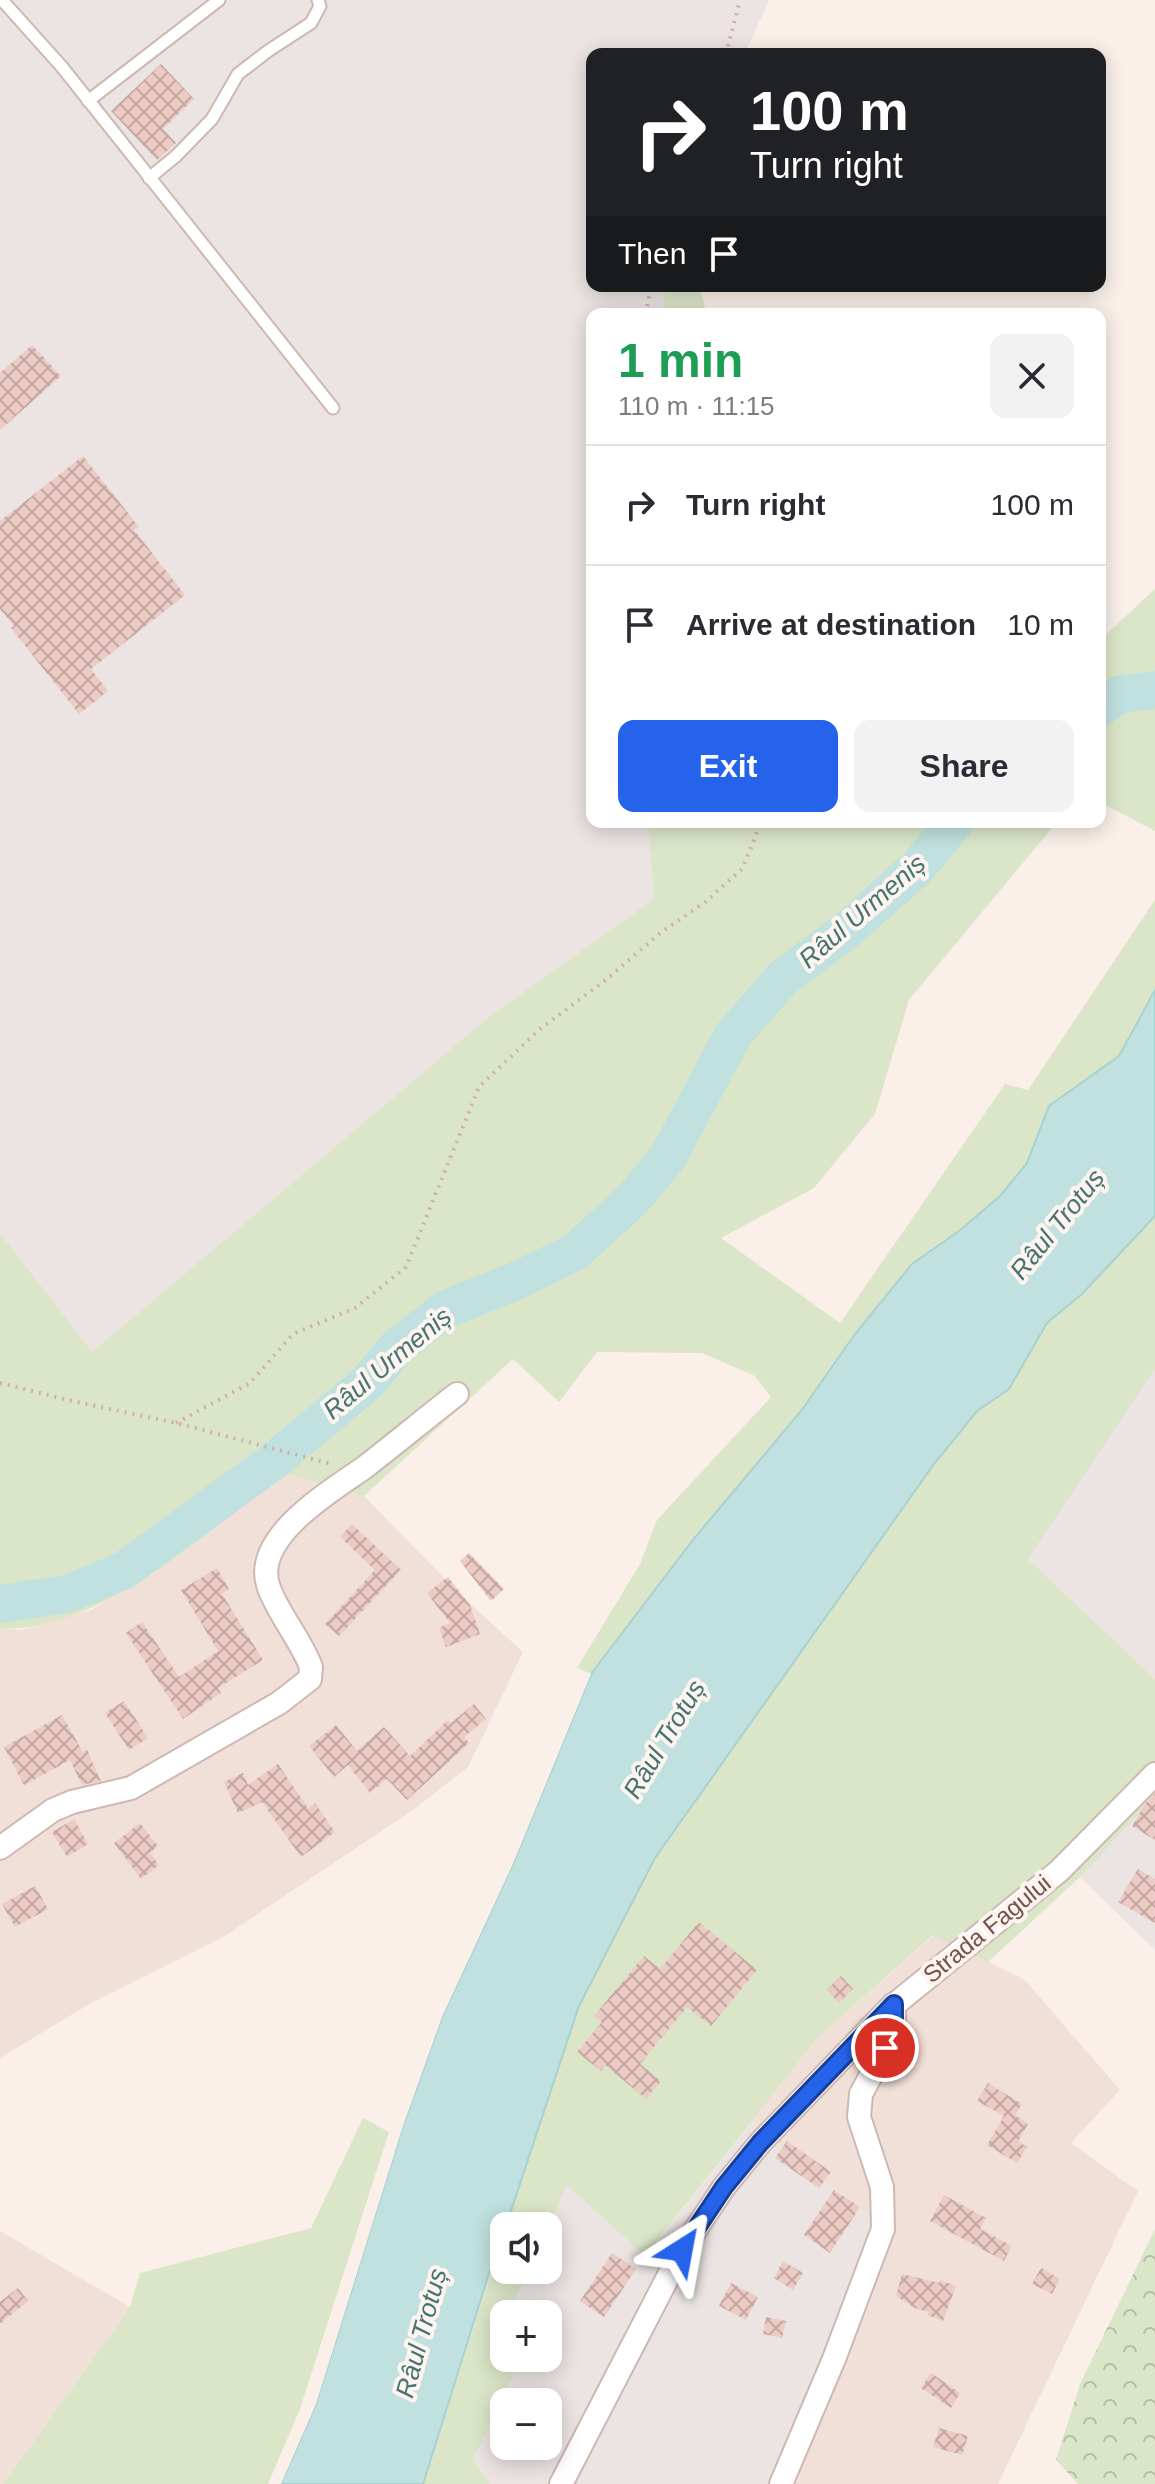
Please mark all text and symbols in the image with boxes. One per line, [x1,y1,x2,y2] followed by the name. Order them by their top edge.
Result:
[750,79,909,142] text: 100 m
[618,80,722,184] icon: right
[750,145,903,186] text: Turn right
[702,232,746,276] icon: arrive
[618,237,686,270] text: Then
[618,334,743,387] text: 1 min
[990,334,1074,418] button: close
[618,391,775,421] text: 110 m · 11:15
[618,483,662,527] icon: right
[686,488,825,521] text: Turn right
[991,488,1074,521] text: 100 m
[618,603,662,647] icon: arrive
[686,608,976,641] text: Arrive at destination
[1007,608,1074,641] text: 10 m
[618,720,838,812] button: Exit
[854,720,1074,812] button: Share
[793,848,931,974] water label: Râul Urmeniș
[1004,1163,1110,1285] water label: Râul Trotuș
[317,1301,457,1425] water label: Râul Urmeniș
[617,1675,711,1803] water label: Râul Trotuș
[918,1869,1056,1988] street label: Strada Fagului
[851,2014,919,2082] pin
[863,2026,907,2070] icon: arrive
[640,2208,724,2292] position arrow
[490,2212,562,2460] map controls
[490,2212,562,2284] button: sound
[389,2265,453,2401] water label: Râul Trotuș
[490,2300,562,2372] button: +
[490,2388,562,2460] button: −

